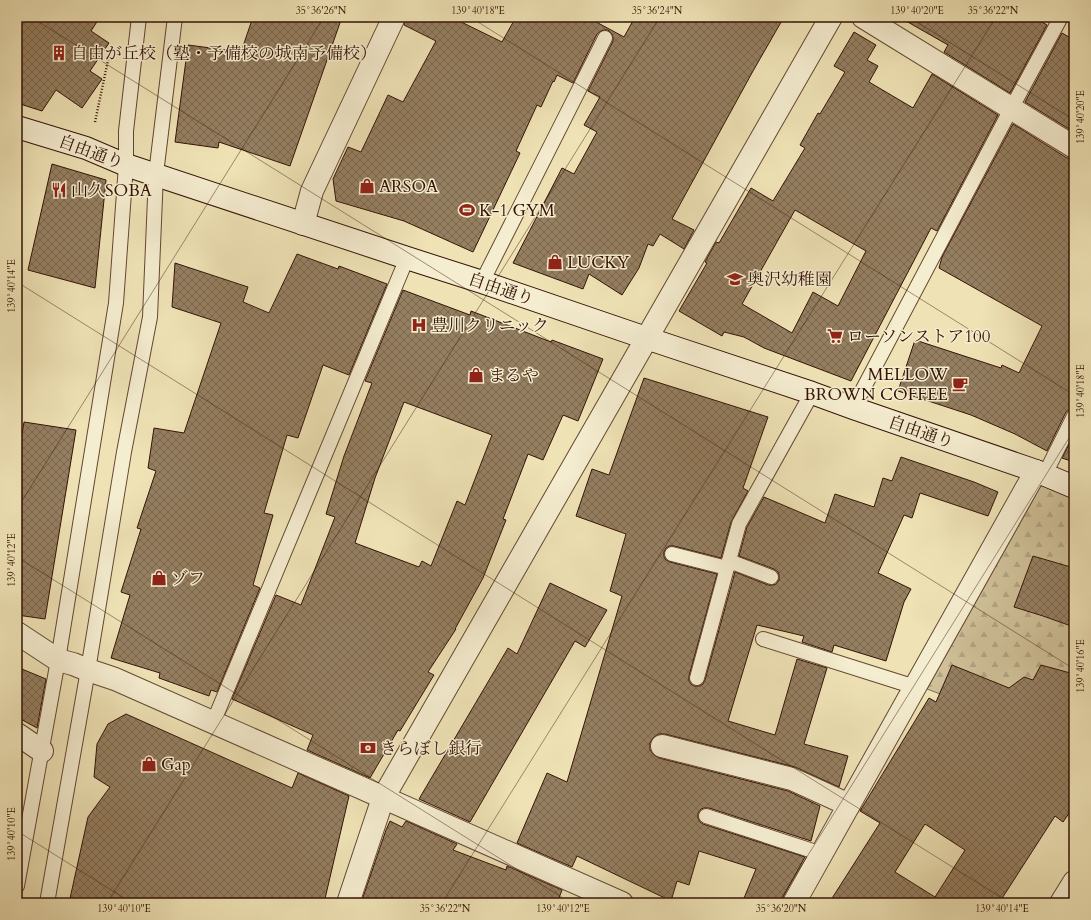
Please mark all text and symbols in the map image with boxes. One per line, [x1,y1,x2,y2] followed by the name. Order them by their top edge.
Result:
[296,4,347,18] text: 35°36'26"N
[451,4,505,18] text: 139°40'18"E
[632,4,683,18] text: 35°36'24"N
[890,4,944,18] text: 139°40'20"E
[968,4,1019,18] text: 35°36'22"N
[71,42,377,65] place label: 自由が丘校（塾・予備校の城南予備校）
[50,44,68,62] building icon: 自由が丘校（塾・予備校の城南予備校）
[1074,90,1088,144] text: 139°40'20"E
[55,130,127,174] street label: 自由通り
[379,175,439,198] place label: ARSOA
[358,177,376,195] shop icon: ARSOA
[71,179,153,202] place label: 山久SOBA
[50,181,68,199] restaurant icon: 山久SOBA
[479,199,555,222] place label: K-1 GYM
[458,201,476,219] sports icon: K-1 GYM
[567,251,630,274] place label: LUCKY
[546,253,564,271] shop icon: LUCKY
[5,259,19,313] text: 139°40'14"E
[465,267,537,311] street label: 自由通り
[747,268,832,291] place label: 奥沢幼稚園
[726,270,744,288] school or university icon: 奥沢幼稚園
[431,314,549,337] place label: 豊川クリニック
[410,316,428,334] hospital icon: 豊川クリニック
[847,325,991,348] place label: ローソンストア100
[826,327,844,345] supermarket icon: ローソンストア100
[804,363,948,406] place label: MELLOW BROWN COFFEE
[488,364,539,387] place label: まるや
[1074,364,1088,418] text: 139°40'18"E
[467,366,485,384] shop icon: まるや
[951,375,969,393] cafe icon: MELLOW BROWN COFFEE
[885,410,957,454] street label: 自由通り
[5,533,19,587] text: 139°40'12"E
[171,567,205,590] place label: ゾフ
[150,569,168,587] shop icon: ゾフ
[1074,639,1088,693] text: 139°40'16"E
[380,737,482,760] place label: きらぼし銀行
[359,739,377,757] bank icon: きらぼし銀行
[161,753,191,776] place label: Gap
[140,755,158,773] shop icon: Gap
[5,807,19,861] text: 139°40'10"E
[97,902,151,916] text: 139°40'10"E
[420,902,471,916] text: 35°36'22"N
[536,902,590,916] text: 139°40'12"E
[756,902,807,916] text: 35°36'20"N
[975,902,1029,916] text: 139°40'14"E

